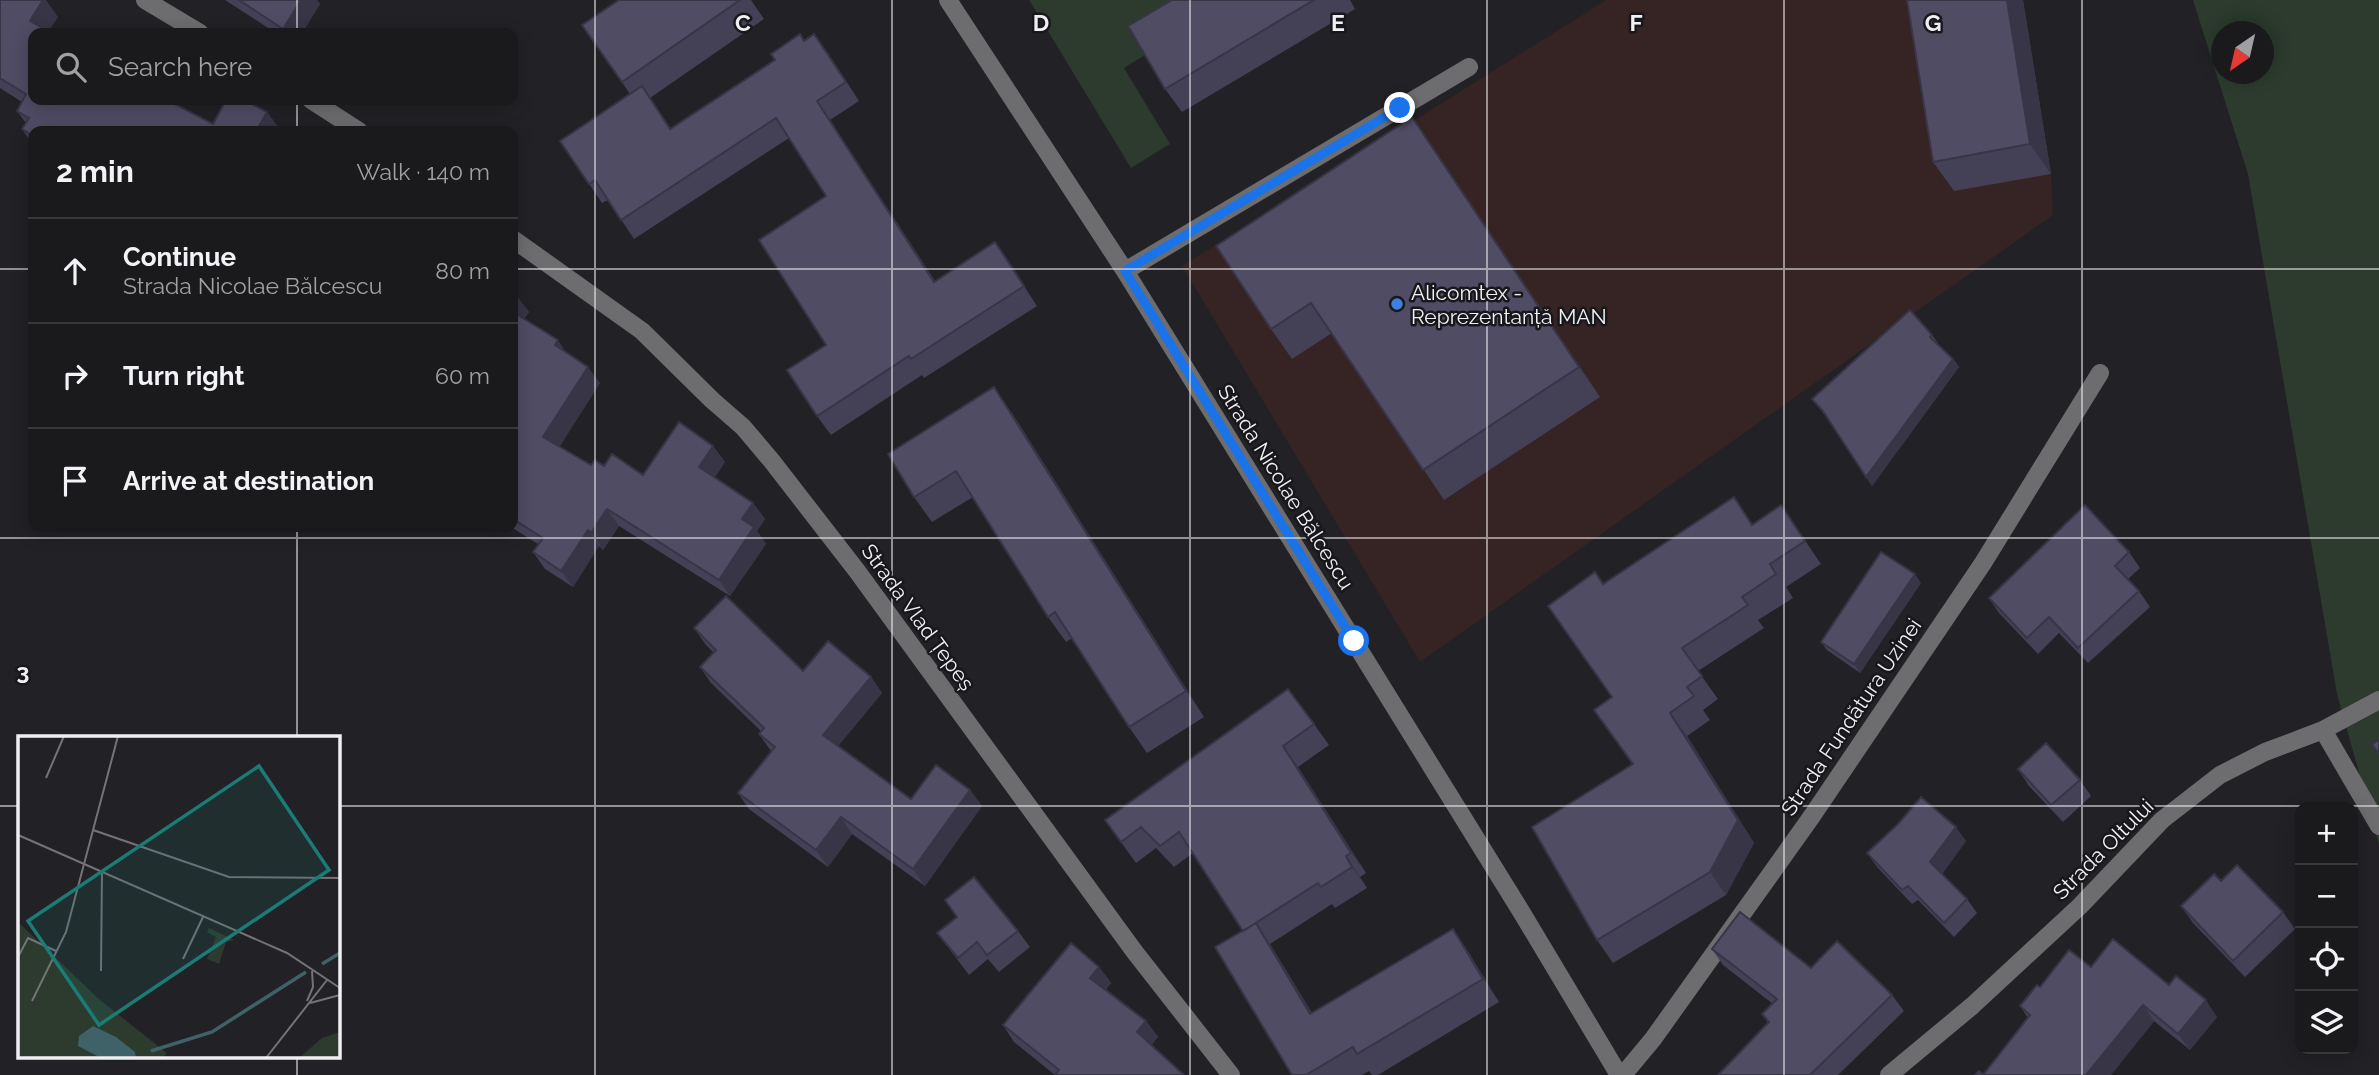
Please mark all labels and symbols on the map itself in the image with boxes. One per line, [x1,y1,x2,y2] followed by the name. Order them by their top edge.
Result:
[735,9,751,36] text: C
[1033,9,1049,36] text: D
[1331,9,1345,36] text: E
[1629,9,1643,36] text: F
[1925,9,1941,36] text: G
[2211,21,2274,84] north arrow
[1384,92,1415,123] route end
[1411,280,1607,329] place label: Alicomtex - Reprezentanță MAN
[1389,296,1405,312] marker: Alicomtex - Reprezentanță MAN
[1213,380,1359,594] street label: Strada Nicolae Bălcescu
[856,539,980,695] street label: Strada Vlad Țepeș
[1776,614,1926,820] street label: Strada Fundătura Uzinei
[1338,625,1369,656] route start
[17,658,29,685] text: 3
[18,736,340,1058] inset map
[2047,793,2159,905] street label: Strada Oltului

